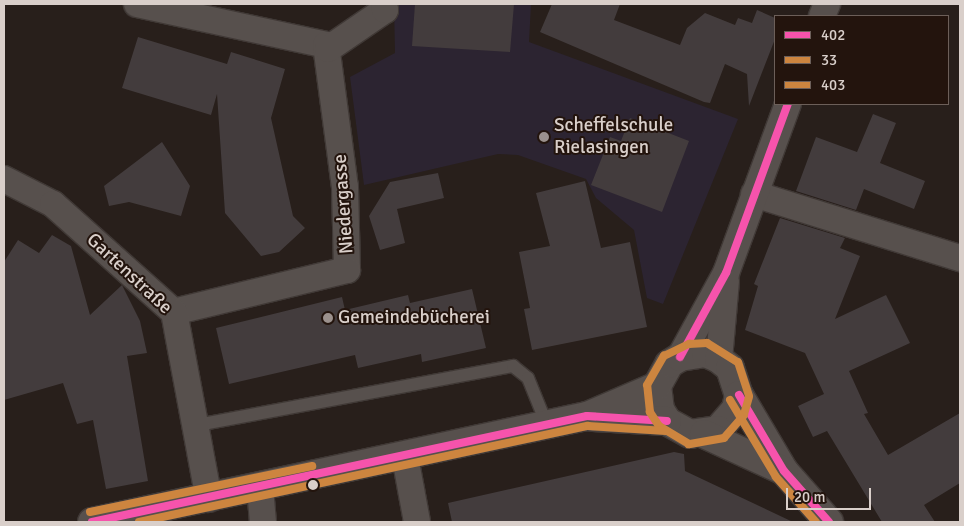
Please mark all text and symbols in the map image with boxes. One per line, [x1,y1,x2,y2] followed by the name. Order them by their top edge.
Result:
[774,15,949,105] legend
[821,26,845,44] text: 402
[821,51,837,69] text: 33
[821,76,845,94] text: 403
[554,115,673,159] place label: Scheffelschule Rielasingen
[538,131,550,143] marker: Scheffelschule Rielasingen
[329,153,359,255] street label: Niedergasse
[82,229,176,319] street label: Gartenstraße
[338,307,490,329] place label: Gemeindebücherei
[322,312,334,324] marker: Gemeindebücherei
[789,478,874,510] scale bar
[308,480,318,490] unlabelled marker
[794,488,825,506] text: 20 m

